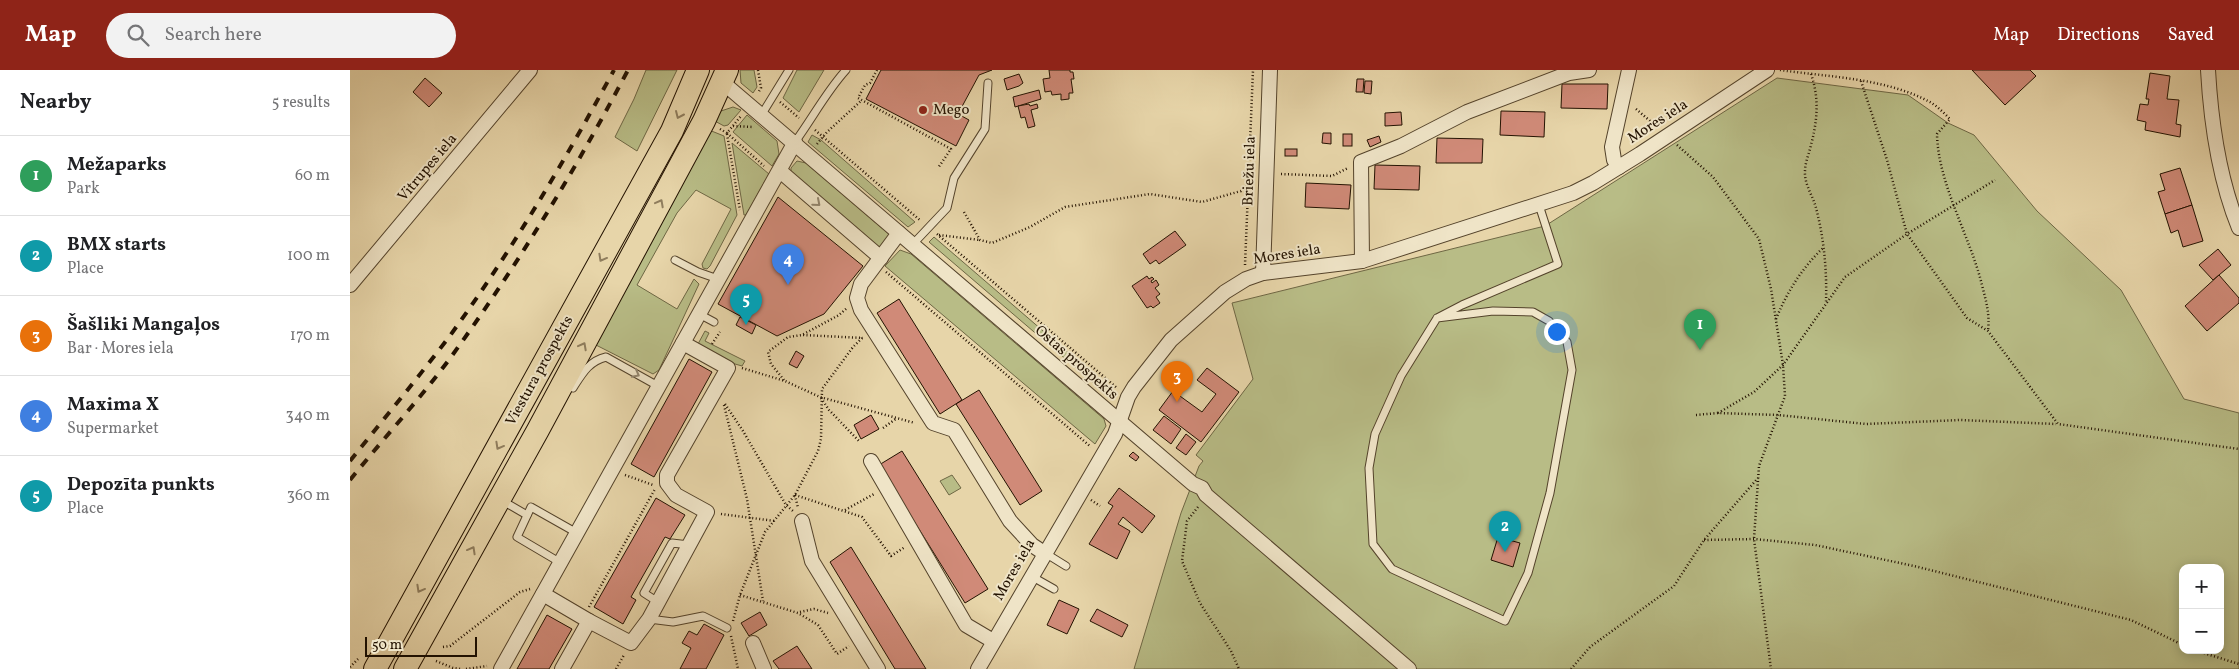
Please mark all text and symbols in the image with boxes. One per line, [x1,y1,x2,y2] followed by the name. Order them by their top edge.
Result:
[106,13,456,58] search box
[25,18,76,52] text: Map
[124,21,152,49] icon: search
[164,22,262,48] text: Search here
[1993,23,2029,48] text: Map
[2057,23,2140,48] text: Directions
[2168,23,2214,48] text: Saved
[20,88,91,117] text: Nearby
[272,92,330,114] text: 5 results
[1624,95,1692,149] street label: Mores iela
[933,100,969,121] place label: Mego
[917,104,929,116] marker: Mego
[675,110,686,119] one-way arrow
[393,130,463,206] street label: Vitrupes iela
[1238,136,1262,206] street label: Briežu iela
[67,152,166,178] text: Mežaparks
[33,165,39,187] text: 1
[295,165,330,187] text: 60 m
[67,178,100,200] text: Park
[811,197,820,205] one-way arrow
[654,199,664,208] one-way arrow
[67,232,166,258] text: BMX starts
[1252,239,1322,271] street label: Mores iela
[772,244,804,285] pin: 4
[32,245,40,267] text: 2
[287,245,330,267] text: 100 m
[598,253,608,262] one-way arrow
[67,258,104,280] text: Place
[730,284,762,325] pin: 5
[1684,309,1716,350] pin: 1
[67,312,220,338] text: Šašliki Mangaļos
[501,312,579,430] street label: Viestura prospekts
[1544,319,1570,345] your location
[1030,321,1122,405] street label: Ostas prospekts
[32,325,40,347] text: 3
[290,325,330,347] text: 170 m
[67,338,174,360] text: Bar · Mores iela
[577,343,587,352] one-way arrow
[1161,361,1193,402] pin: 3
[630,367,639,377] one-way arrow
[67,392,159,418] text: Maxima X
[31,405,41,427] text: 4
[286,405,330,427] text: 340 m
[67,418,159,440] text: Supermarket
[495,441,505,450] one-way arrow
[67,472,215,498] text: Depozīta punkts
[32,485,40,507] text: 5
[287,485,330,507] text: 360 m
[67,498,104,520] text: Place
[1489,511,1521,552] pin: 2
[989,535,1041,605] street label: Mores iela
[466,547,476,556] one-way arrow
[2179,564,2224,654] map controls
[2179,564,2224,609] button: +
[416,583,426,592] one-way arrow
[2179,609,2224,654] button: −
[365,634,478,657] scale bar
[372,636,402,655] text: 50 m

